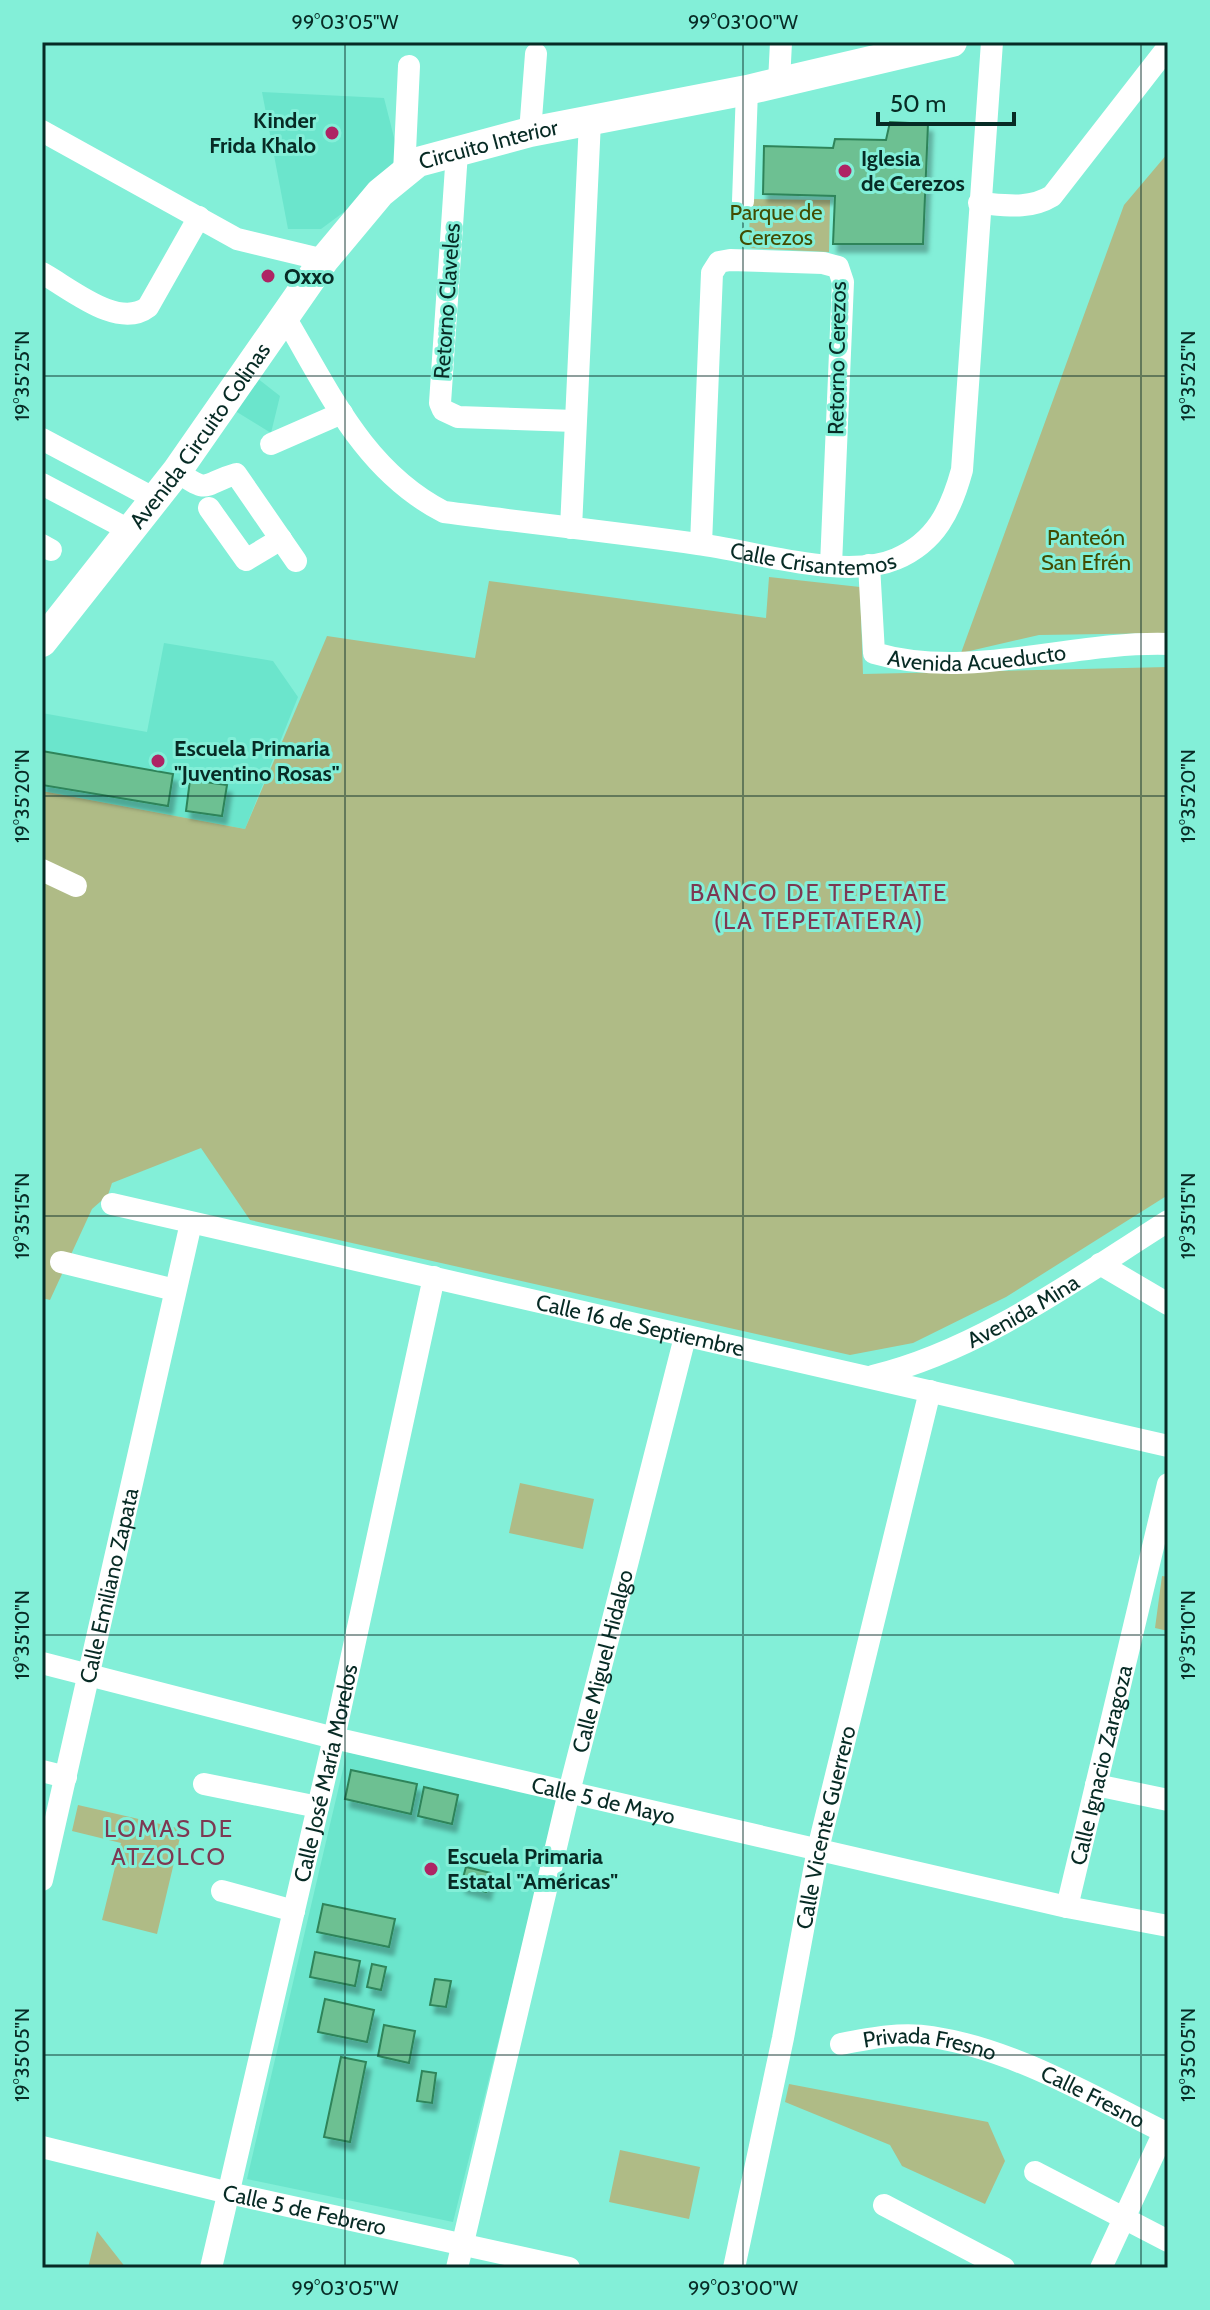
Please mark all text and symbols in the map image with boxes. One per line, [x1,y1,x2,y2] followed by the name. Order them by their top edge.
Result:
[292,10,399,34] text: 99°03'05"W
[688,10,798,34] text: 99°03'00"W
[878,76,1014,126] scale bar
[890,89,946,118] text: 50 m
[209,107,317,159] place label: Kinder Frida Khalo
[416,113,560,175] street label: Circuito Interior
[323,124,341,142] marker: Kinder Frida Khalo
[861,145,965,197] place label: Iglesia de Cerezos
[836,162,854,180] marker: Iglesia de Cerezos
[730,199,822,251] park label: Parque de Cerezos
[428,222,466,380] street label: Retorno Claveles
[284,263,334,290] place label: Oxxo
[259,267,277,285] marker: Oxxo
[822,281,852,435] street label: Retorno Cerezos
[10,331,34,421] text: 19°35'25"N
[1176,331,1200,421] text: 19°35'25"N
[123,337,276,534] street label: Avenida Circuito Colinas
[1041,524,1131,576] park label: Panteón San Efrén
[728,536,900,581] street label: Calle Crisantemos
[885,638,1068,677] street label: Avenida Acueducto
[174,735,340,787] place label: Escuela Primaria "Juventino Rosas"
[10,749,34,843] text: 19°35'20"N
[1176,749,1200,843] text: 19°35'20"N
[149,752,167,770] marker: Escuela Primaria "Juventino Rosas"
[690,878,948,935] district label: BANCO DE TEPETATE (LA TEPETATERA)
[10,1173,34,1259] text: 19°35'15"N
[1176,1173,1200,1259] text: 19°35'15"N
[962,1268,1084,1353] street label: Avenida Mina
[534,1288,747,1362] street label: Calle 16 de Septiembre
[74,1485,144,1686] street label: Calle Emiliano Zapata
[566,1567,639,1756] street label: Calle Miguel Hidalgo
[10,1590,34,1680] text: 19°35'10"N
[1176,1590,1200,1680] text: 19°35'10"N
[288,1662,363,1885] street label: Calle José María Morelos
[1064,1662,1138,1868] street label: Calle Ignacio Zaragoza
[790,1723,861,1931] street label: Calle Vicente Guerrero
[529,1770,678,1830] street label: Calle 5 de Mayo
[104,1814,234,1871] district label: LOMAS DE ATZOLCO
[447,1843,618,1895] place label: Escuela Primaria Estatal "Américas"
[422,1860,440,1878] marker: Escuela Primaria Estatal "Américas"
[10,2008,34,2102] text: 19°35'05"N
[1176,2008,1200,2102] text: 19°35'05"N
[861,2022,1000,2066] street label: Privada Fresno
[1037,2059,1150,2134] street label: Calle Fresno
[220,2179,389,2241] street label: Calle 5 de Febrero
[292,2276,399,2300] text: 99°03'05"W
[688,2276,798,2300] text: 99°03'00"W

